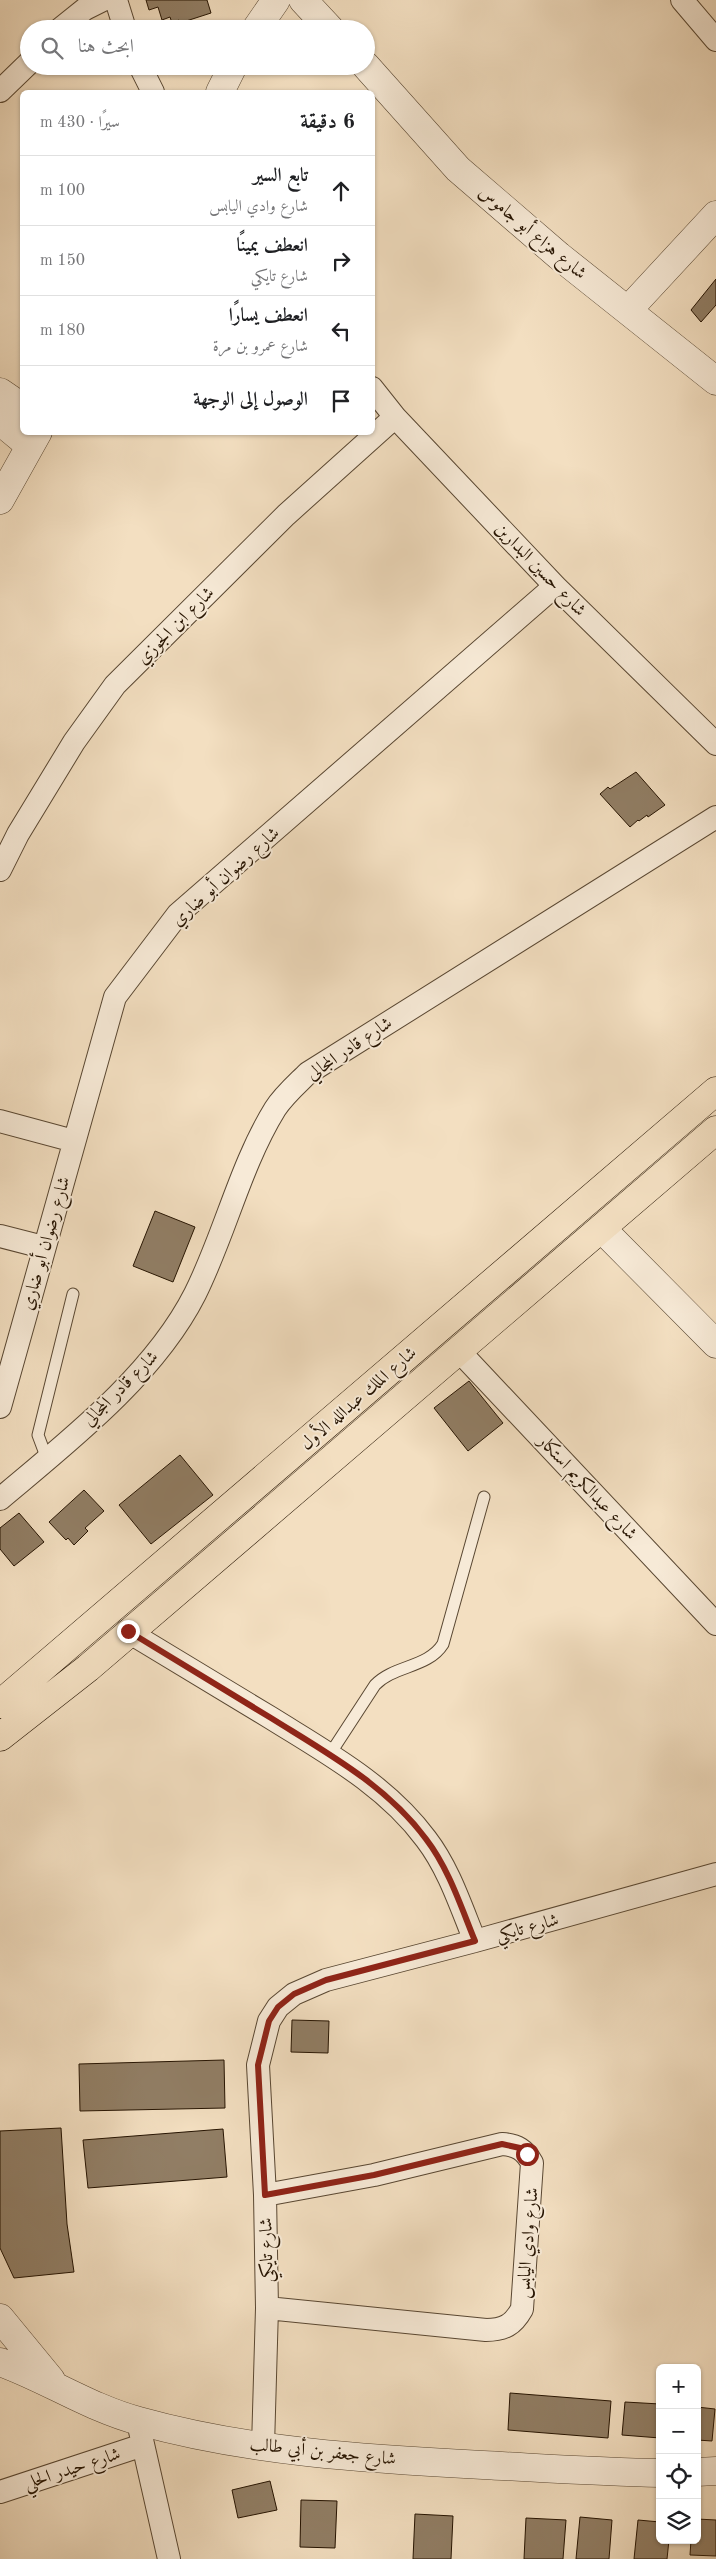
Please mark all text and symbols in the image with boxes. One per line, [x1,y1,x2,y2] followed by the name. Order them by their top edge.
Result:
[20,20,375,75] search box
[38,34,66,62] icon: search
[78,38,134,57] text: ابحث هنا
[300,112,355,133] text: 6 دقيقة
[40,115,120,131] text: سيرًا · 430 m
[253,167,308,186] text: تابع السير
[327,177,355,205] icon: ahead
[472,179,593,287] street label: شارع هزاع أبو جاموس
[40,183,85,199] text: 100 m
[209,199,308,215] text: شارع وادي اليابس
[236,237,308,256] text: انعطف يمينًا
[327,247,355,275] icon: right
[40,253,85,269] text: 150 m
[251,269,308,285] text: شارع تايكي
[229,307,308,326] text: انعطف يسارًا
[327,317,355,345] icon: left
[40,323,85,339] text: 180 m
[213,339,308,355] text: شارع عمرو بن مرة
[327,387,355,415] icon: arrive
[193,391,308,410] text: الوصول إلى الوجهة
[488,519,589,623] street label: شارع حسين البدارين
[134,584,221,671] street label: شارع ابن الجوزي
[165,820,286,933] street label: شارع رضوان أبو ضاري
[304,1014,398,1088] street label: شارع قادر المجالي
[13,1173,78,1313] street label: شارع رضوان أبو ضاري
[294,1340,423,1458] street label: شارع الملك عبدالله الأول
[80,1348,165,1433] street label: شارع قادر المجالي
[529,1430,641,1548] street label: شارع عبدالكريم استكار
[117,1620,140,1643] route end
[494,1910,563,1952] street label: شارع تايكي
[516,2143,539,2166] route start
[514,2187,547,2300] street label: شارع وادي اليابس
[256,2217,284,2282] street label: شارع تايكي
[656,2364,701,2544] map controls
[656,2364,701,2409] button: +
[656,2409,701,2454] button: −
[248,2430,397,2474] street label: شارع جعفر بن أبي طالب
[22,2445,125,2500] street label: شارع حيدر الحلي
[656,2454,701,2499] button: locate
[656,2499,701,2544] button: layers

